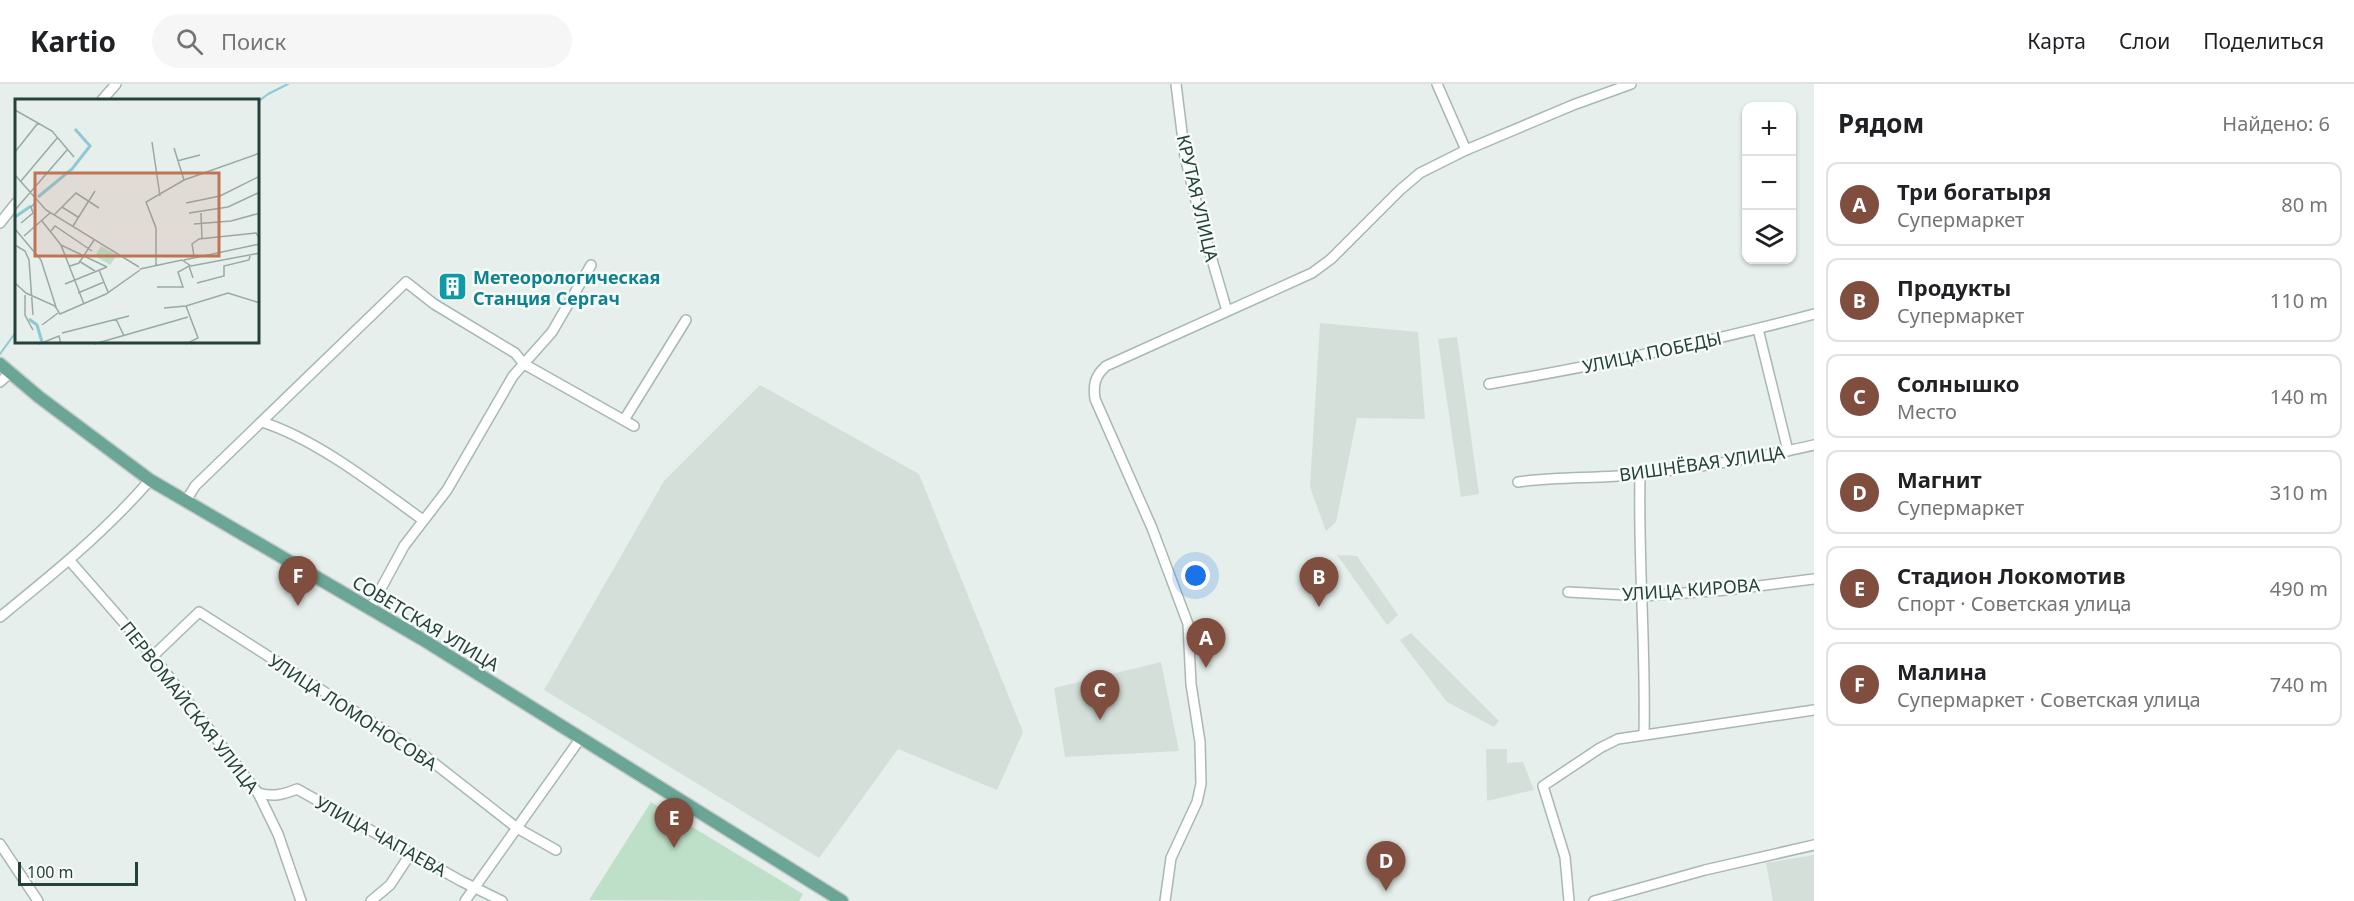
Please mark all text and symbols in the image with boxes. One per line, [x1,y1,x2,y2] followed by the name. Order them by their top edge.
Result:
[152,14,572,68] search box
[30,22,116,60] text: Kartio
[173,25,206,58] icon: search
[221,26,286,56] text: Поиск
[2027,27,2086,55] text: Карта
[2119,27,2170,55] text: Слои
[2203,27,2324,55] text: Поделиться
[15,99,260,344] inset map
[1742,102,1796,264] map controls
[1742,102,1796,156] button: +
[1838,105,1924,141] text: Рядом
[2222,110,2330,137] text: Найдено: 6
[1172,132,1224,264] street label: КРУТАЯ УЛИЦА
[1742,156,1796,210] button: −
[1897,176,2051,206] text: Три богатыря
[1853,191,1866,218] text: A
[2281,191,2328,218] text: 80 m
[1897,206,2024,233] text: Супермаркет
[1742,210,1796,264] button: layers
[473,265,660,310] place label: Метеорологическая Станция Сергач
[436,271,468,303] building icon: Метеорологическая Станция Сергач
[1897,272,2011,302] text: Продукты
[1853,287,1866,314] text: B
[2270,287,2328,314] text: 110 m
[1897,302,2024,329] text: Супермаркет
[1580,326,1724,378] street label: УЛИЦА ПОБЕДЫ
[1897,368,2020,398] text: Солнышко
[1853,383,1866,410] text: C
[2270,383,2328,410] text: 140 m
[1897,398,1957,425] text: Место
[1618,439,1787,487] street label: ВИШНЁВАЯ УЛИЦА
[1897,464,1982,494] text: Магнит
[1852,479,1867,506] text: D
[2270,479,2328,506] text: 310 m
[1897,494,2024,521] text: Супермаркет
[278,556,318,606] pin: F
[1300,558,1338,607] pin: B
[1897,560,2126,590] text: Стадион Локомотив
[1181,561,1210,590] your location
[348,570,504,677] street label: СОВЕТСКАЯ УЛИЦА
[1621,572,1761,606] street label: УЛИЦА КИРОВА
[1854,575,1865,602] text: E
[2270,575,2328,602] text: 490 m
[1897,590,2131,617] text: Спорт · Советская улица
[115,616,265,798] street label: ПЕРВОМАЙСКАЯ УЛИЦА
[1186,618,1226,668] pin: A
[264,648,442,776] street label: УЛИЦА ЛОМОНОСОВА
[1897,656,1987,686] text: Малина
[1080,670,1120,720] pin: C
[1854,671,1865,698] text: F
[2270,671,2328,698] text: 740 m
[1897,686,2201,713] text: Супермаркет · Советская улица
[311,790,451,882] street label: УЛИЦА ЧАПАЕВА
[654,798,694,848] pin: E
[1366,842,1406,891] pin: D
[18,859,138,886] scale bar
[27,861,74,883] text: 100 m

